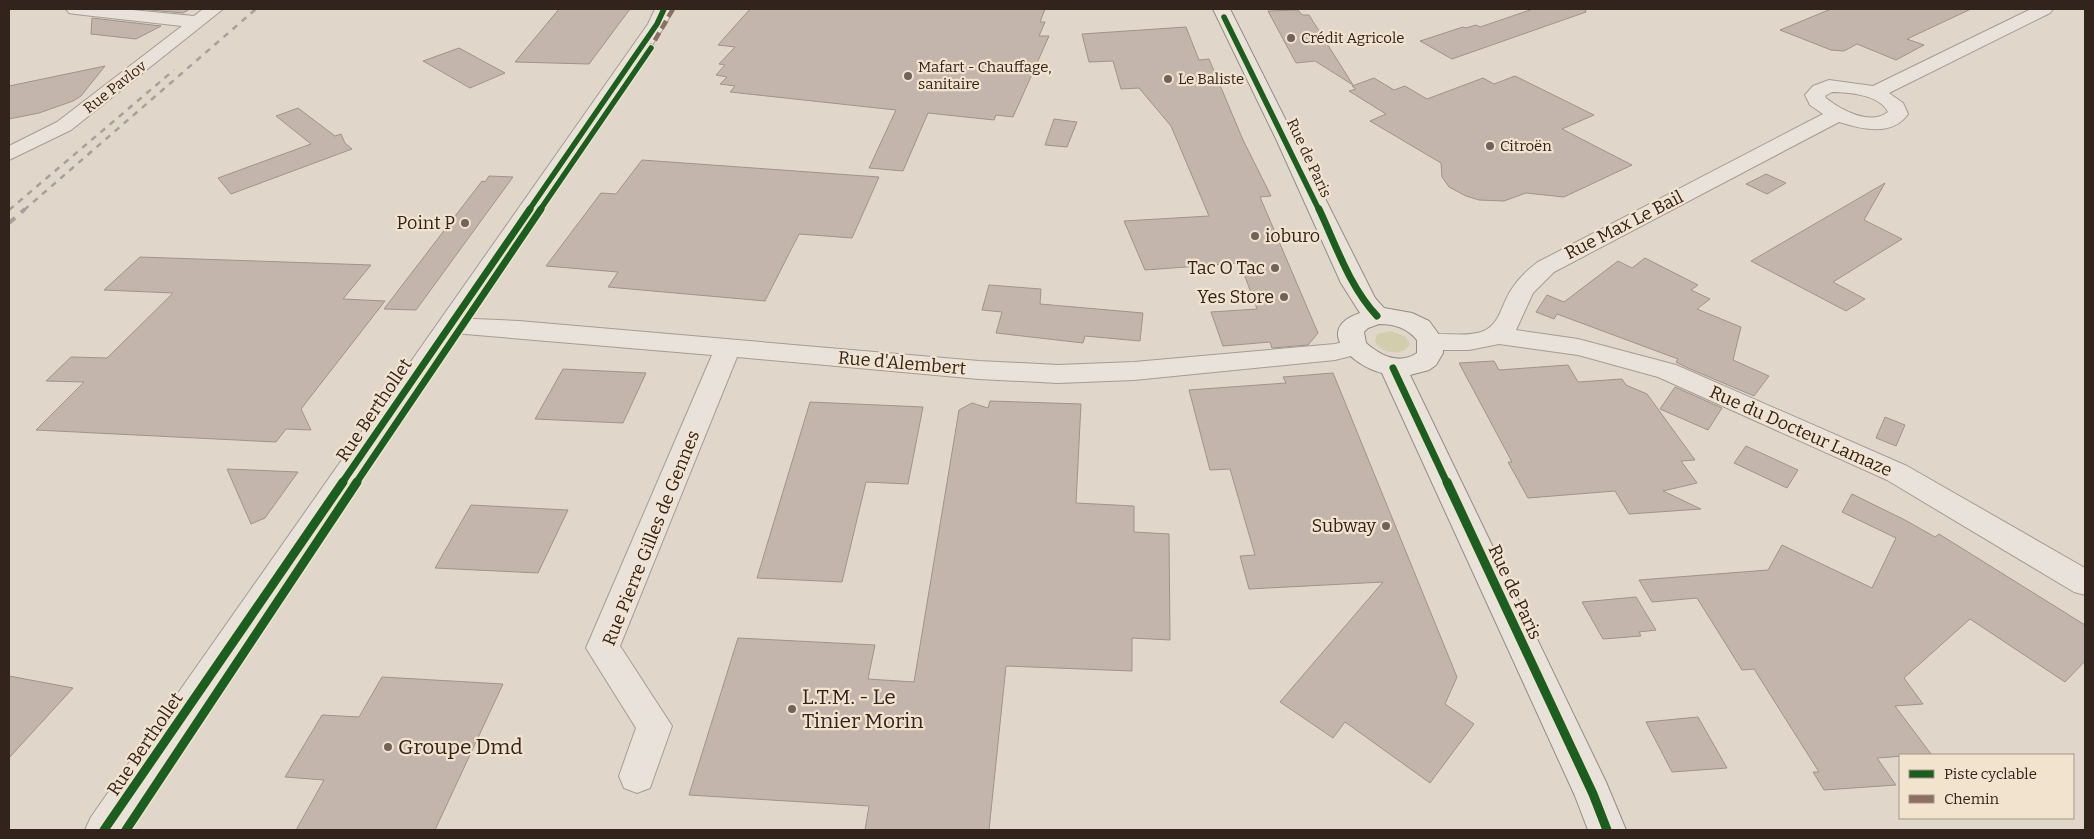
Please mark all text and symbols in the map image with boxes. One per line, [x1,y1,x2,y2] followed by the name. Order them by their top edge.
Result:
[1301,29,1404,47] place label: Crédit Agricole
[1285,32,1297,44] marker: Crédit Agricole
[80,57,150,117] street label: Rue Pavlov
[918,58,1052,93] place label: Mafart - Chauffage, sanitaire
[902,70,914,82] marker: Mafart - Chauffage, sanitaire
[1178,70,1244,88] place label: Le Baliste
[1162,73,1174,85] marker: Le Baliste
[1283,116,1335,200] street label: Rue de Paris
[1500,137,1552,155] place label: Citroën
[1484,140,1496,152] marker: Citroën
[1561,186,1687,264] street label: Rue Max Le Bail
[397,212,455,234] place label: Point P
[459,217,471,229] marker: Point P
[1265,225,1320,247] place label: ioburo
[1249,230,1261,242] marker: ioburo
[1187,257,1265,279] place label: Tac O Tac
[1269,262,1281,274] marker: Tac O Tac
[1197,286,1274,308] place label: Yes Store
[1278,291,1290,303] marker: Yes Store
[837,346,967,380] street label: Rue d'Alembert
[331,354,417,466] street label: Rue Berthollet
[1706,381,1896,481] street label: Rue du Docteur Lamaze
[598,427,704,649] street label: Rue Pierre Gilles de Gennes
[1311,515,1376,537] place label: Subway
[1380,520,1392,532] marker: Subway
[1483,541,1547,643] street label: Rue de Paris
[802,684,924,734] place label: L.T.M. - Le Tinier Morin
[102,688,188,800] street label: Rue Berthollet
[786,703,798,715] marker: L.T.M. - Le Tinier Morin
[398,734,523,760] place label: Groupe Dmd
[382,741,394,753] marker: Groupe Dmd
[1899,754,2074,819] legend
[1944,765,2037,783] text: Piste cyclable
[1944,790,2000,808] text: Chemin

